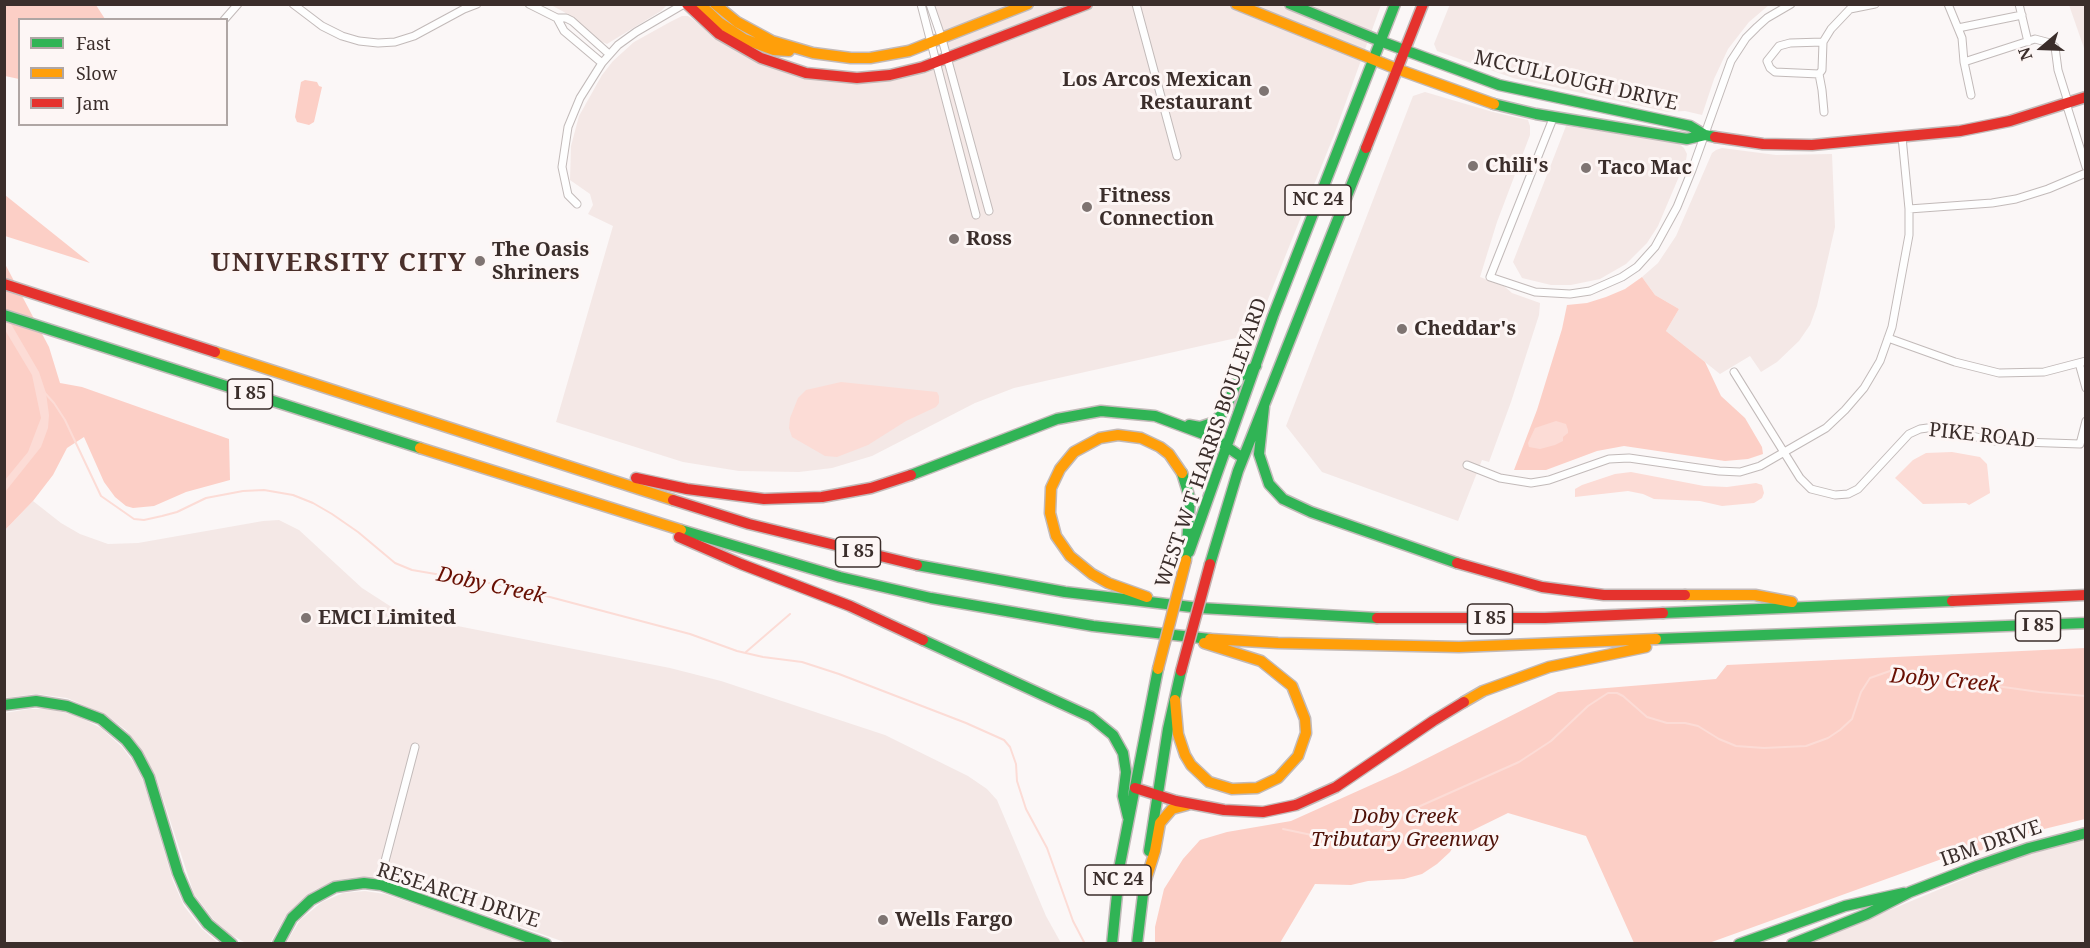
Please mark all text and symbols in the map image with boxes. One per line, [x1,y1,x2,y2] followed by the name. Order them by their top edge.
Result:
[18,18,228,126] legend
[2012,18,2072,78] north arrow
[76,31,111,55] text: Fast
[2013,44,2037,63] text: N
[1472,46,1680,116] street label: MCCULLOUGH DRIVE
[76,61,117,85] text: Slow
[1062,68,1252,115] place label: Los Arcos Mexican Restaurant
[1257,84,1271,98] marker: Los Arcos Mexican Restaurant
[76,91,110,115] text: Jam
[1485,154,1548,178] place label: Chili's
[1598,156,1692,180] place label: Taco Mac
[1466,159,1480,173] marker: Chili's
[1579,161,1593,175] marker: Taco Mac
[1099,184,1214,231] place label: Fitness Connection
[1285,185,1351,215] road number: NC 24
[1080,200,1094,214] marker: Fitness Connection
[966,227,1012,251] place label: Ross
[947,232,961,246] marker: Ross
[492,238,589,285] place label: The Oasis Shriners
[211,248,467,280] district label: UNIVERSITY CITY
[473,254,487,268] marker: The Oasis Shriners
[1151,295,1273,591] street label: WEST W T HARRIS BOULEVARD
[1414,317,1516,341] place label: Cheddar's
[1395,322,1409,336] marker: Cheddar's
[228,379,272,409] road number: I 85
[1928,418,2036,454] street label: PIKE ROAD
[836,537,880,567] road number: I 85
[434,562,548,610] water label: Doby Creek
[1468,604,1512,634] road number: I 85
[318,606,456,630] place label: EMCI Limited
[299,611,313,625] marker: EMCI Limited
[2016,611,2060,641] road number: I 85
[1889,664,2001,698] water label: Doby Creek
[1311,805,1499,852] park label: Doby Creek Tributary Greenway
[1937,816,2045,872] street label: IBM DRIVE
[373,858,543,934] street label: RESEARCH DRIVE
[1085,865,1151,895] road number: NC 24
[895,908,1013,932] place label: Wells Fargo
[876,913,890,927] marker: Wells Fargo

